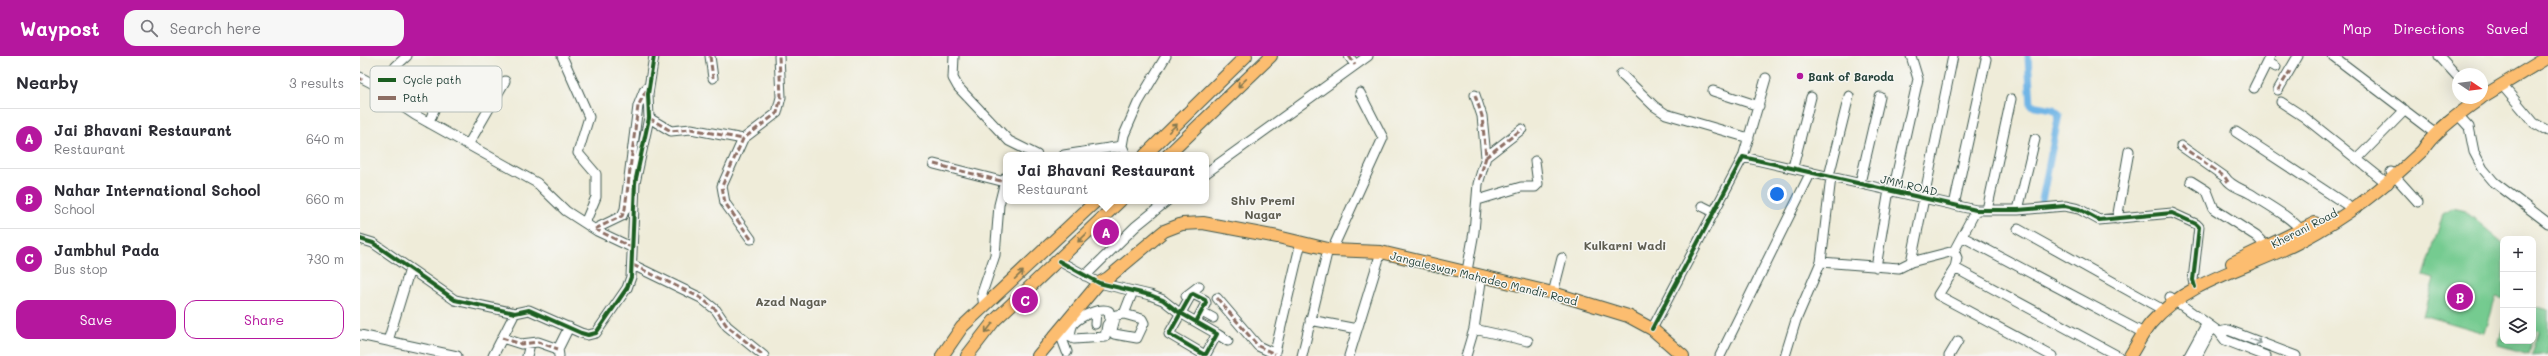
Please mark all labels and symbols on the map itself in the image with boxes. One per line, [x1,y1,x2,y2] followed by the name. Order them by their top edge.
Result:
[370,66,502,112] legend
[2452,68,2488,104] north arrow
[1808,69,1894,84] place label: Bank of Baroda
[1795,71,1805,81] marker: Bank of Baroda
[403,72,461,87] text: Cycle path
[1238,78,1248,87] one-way arrow
[403,90,428,105] text: Path
[1168,123,1178,133] one-way arrow
[1879,171,1939,199] street label: JMM ROAD
[1767,184,1787,204] your location
[1231,192,1295,222] district label: Shiv Premi Nagar
[2268,205,2340,251] street label: Kherani Road
[1093,217,1119,247] pin: A
[1077,233,1087,243] one-way arrow
[1584,237,1666,253] district label: Kulkarni Wadi
[1389,247,1579,309] street label: Jangaleswar Mahadeo Mandir Road
[1013,270,1024,279] one-way arrow
[2447,282,2473,312] pin: B
[1012,285,1038,315] pin: C
[755,293,827,309] district label: Azad Nagar
[984,323,993,334] one-way arrow
[2249,337,2261,345] one-way arrow

